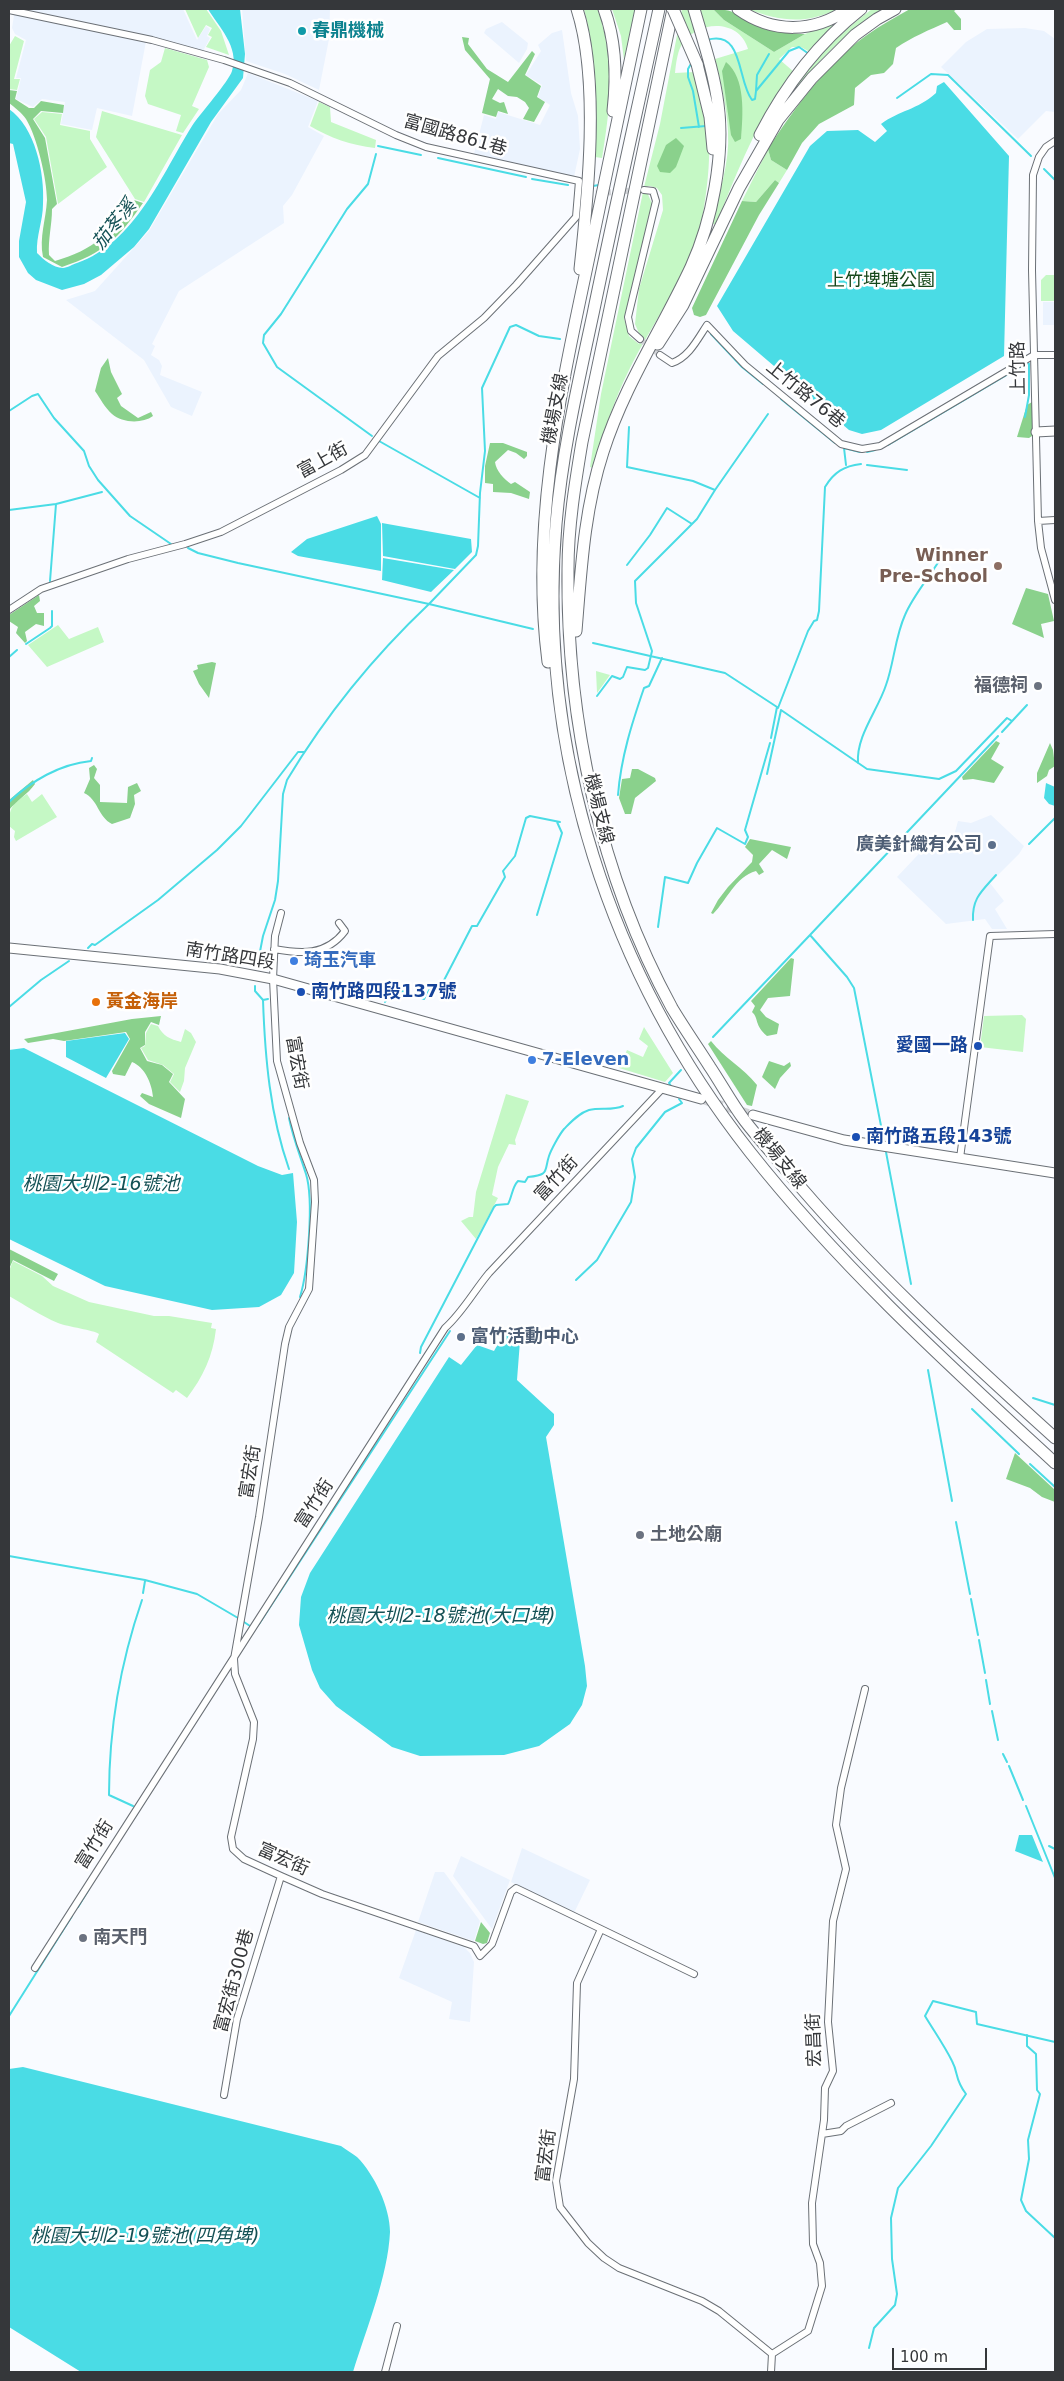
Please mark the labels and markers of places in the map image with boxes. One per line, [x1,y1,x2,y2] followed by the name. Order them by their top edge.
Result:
[312,20,384,42] place label: 春鼎機械
[296,25,308,37] marker: 春鼎機械
[879,545,988,588] place label: Winner Pre-School
[992,560,1004,572] marker: Winner Pre-School
[974,675,1028,697] place label: 福德祠
[1032,680,1044,692] marker: 福德祠
[856,834,982,856] place label: 廣美針織有公司
[986,839,998,851] marker: 廣美針織有公司
[304,950,376,972] place label: 琦玉汽車
[288,955,300,967] marker: 琦玉汽車
[311,981,457,1003] place label: 南竹路四段137號
[295,986,307,998] marker: 南竹路四段137號
[106,991,178,1013] place label: 黃金海岸
[90,996,102,1008] marker: 黃金海岸
[896,1035,968,1057] place label: 愛國一路
[972,1040,984,1052] marker: 愛國一路
[542,1049,629,1071] place label: 7-Eleven
[526,1054,538,1066] marker: 7-Eleven
[866,1126,1012,1148] place label: 南竹路五段143號
[850,1131,862,1143] marker: 南竹路五段143號
[471,1326,579,1348] place label: 富竹活動中心
[455,1331,467,1343] marker: 富竹活動中心
[650,1524,722,1546] place label: 土地公廟
[634,1529,646,1541] marker: 土地公廟
[93,1927,147,1949] place label: 南天門
[77,1932,89,1944] marker: 南天門

